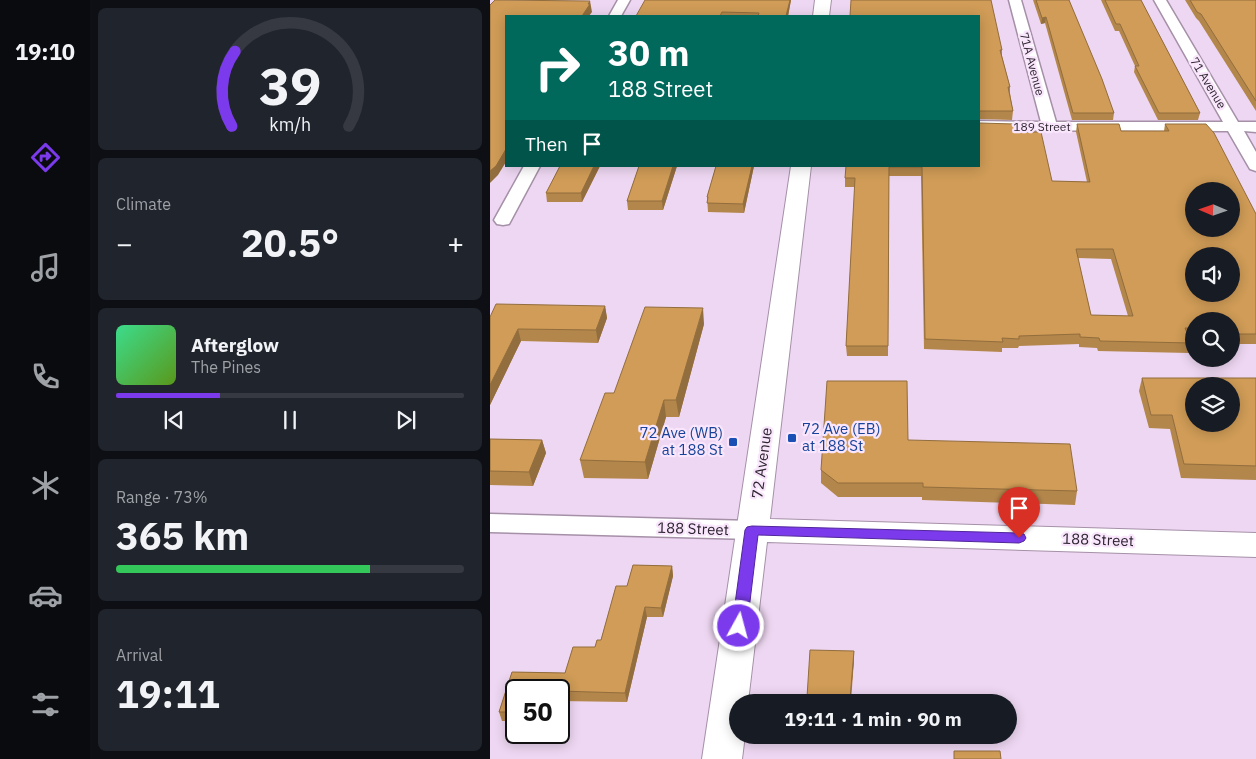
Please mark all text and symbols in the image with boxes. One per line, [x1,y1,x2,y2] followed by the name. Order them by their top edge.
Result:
[608,30,690,76] text: 30 m
[1017,31,1048,98] street label: 71A Avenue
[525,35,590,100] icon: right
[15,37,75,66] text: 19:10
[259,52,321,119] text: 39
[1187,54,1230,112] street label: 71 Avenue
[608,74,713,103] text: 188 Street
[269,113,311,136] text: km/h
[1013,119,1071,134] street label: 189 Street
[578,130,606,158] icon: arrive
[525,132,568,156] text: Then
[28,140,63,175] icon: directions
[1185,182,1240,238] north arrow
[1185,182,1240,432] map controls
[116,194,171,214] text: Climate
[241,218,339,267] text: 20.5°
[116,225,133,262] text: −
[447,225,464,262] text: +
[1185,247,1240,302] button: sound
[28,250,63,285] icon: music
[1185,312,1240,367] button: search
[191,333,279,357] text: Afterglow
[191,357,261,377] text: The Pines
[28,359,63,394] icon: phone
[1185,377,1240,432] button: layers
[160,406,188,434] icon: previous
[276,406,304,434] icon: pause
[392,406,420,434] icon: next
[802,419,880,455] place label: 72 Ave (EB) at 188 St
[640,423,723,459] place label: 72 Ave (WB) at 188 St
[747,426,776,500] street label: 72 Avenue
[786,432,798,444] marker: 72 Ave (EB) at 188 St
[727,436,739,448] marker: 72 Ave (WB) at 188 St
[28,468,63,503] icon: climate
[116,487,208,507] text: Range · 73%
[998,487,1040,538] pin
[1005,494,1033,522] icon: arrive
[116,511,249,560] text: 365 km
[657,518,729,539] street label: 188 Street
[1062,529,1134,550] street label: 188 Street
[28,578,63,613] icon: car
[712,599,764,651] position arrow
[116,645,163,665] text: Arrival
[116,669,220,718] text: 19:11
[505,679,570,744] speed limit sign: 50
[28,687,63,722] icon: filters
[784,707,962,731] text: 19:11 · 1 min · 90 m

